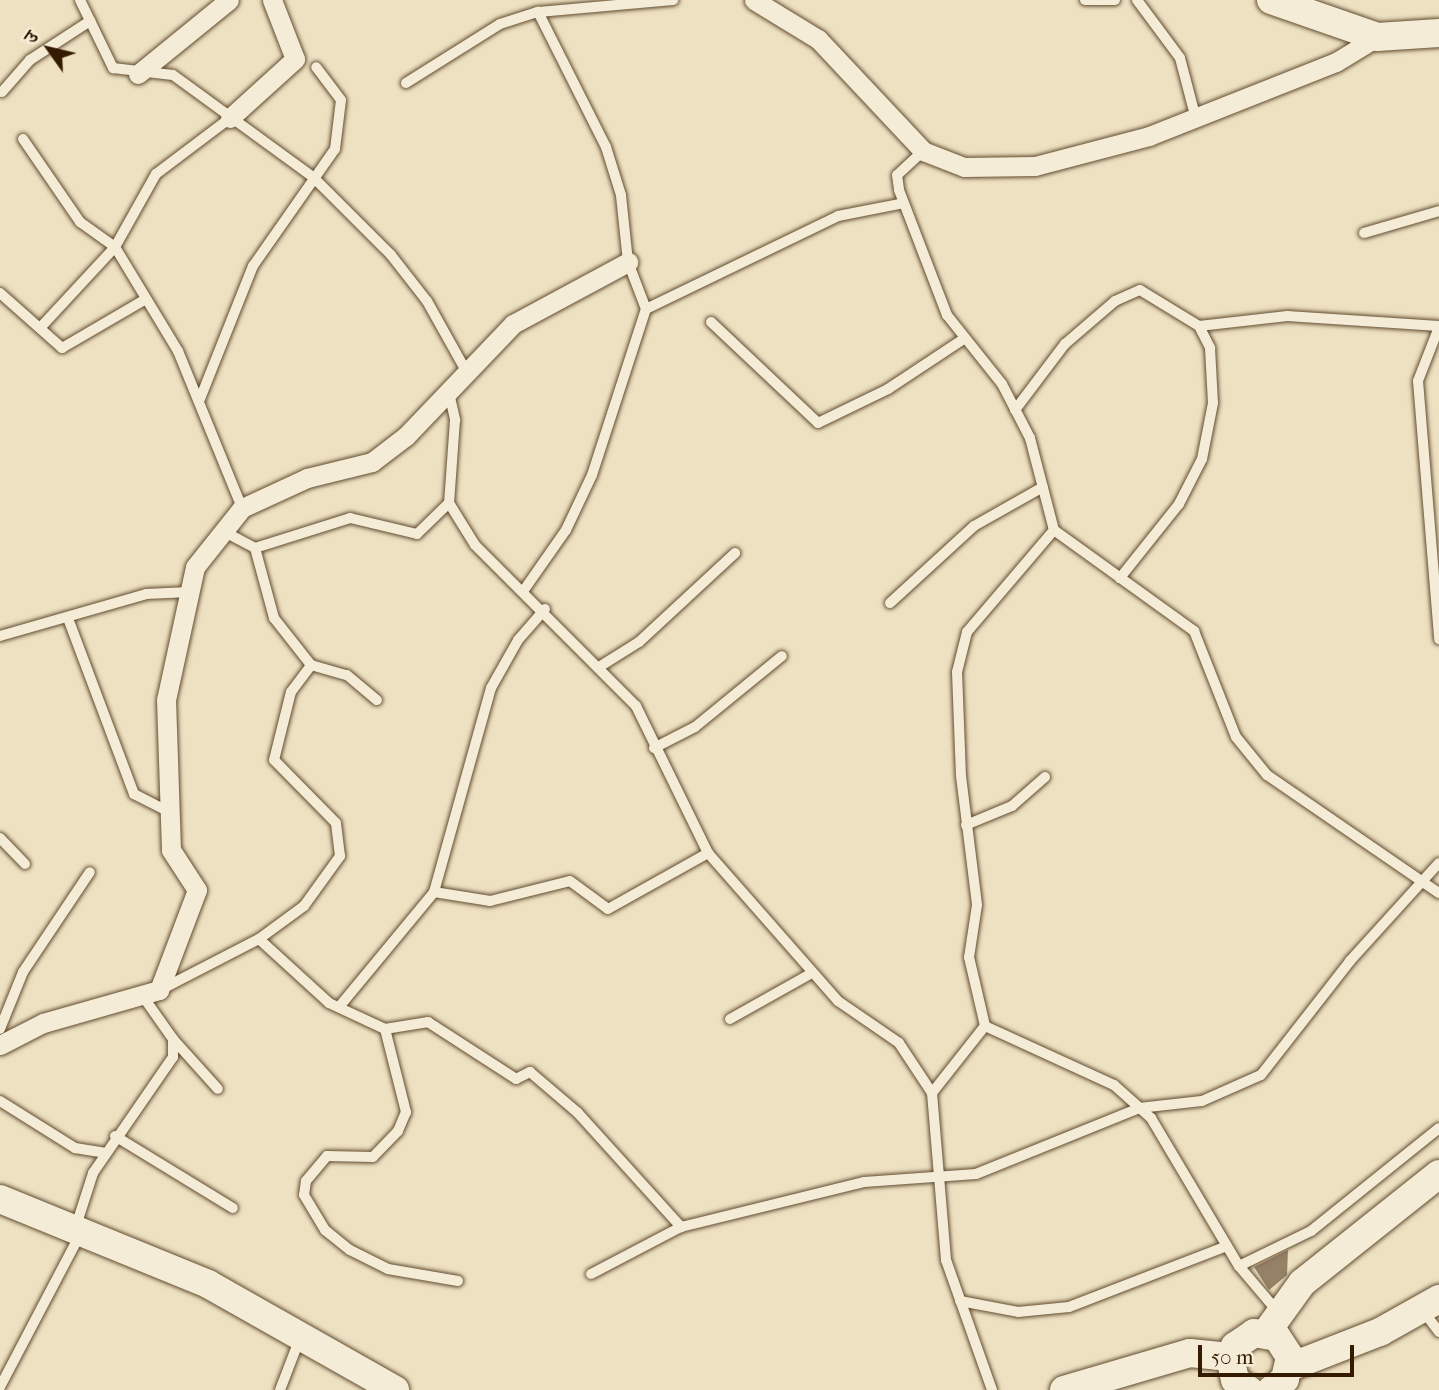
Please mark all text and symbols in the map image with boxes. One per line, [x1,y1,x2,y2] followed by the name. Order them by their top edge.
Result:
[14,14,84,84] north arrow
[20,27,43,47] text: उ
[1201,1330,1357,1374] scale bar
[1211,1345,1254,1369] text: 50 m

